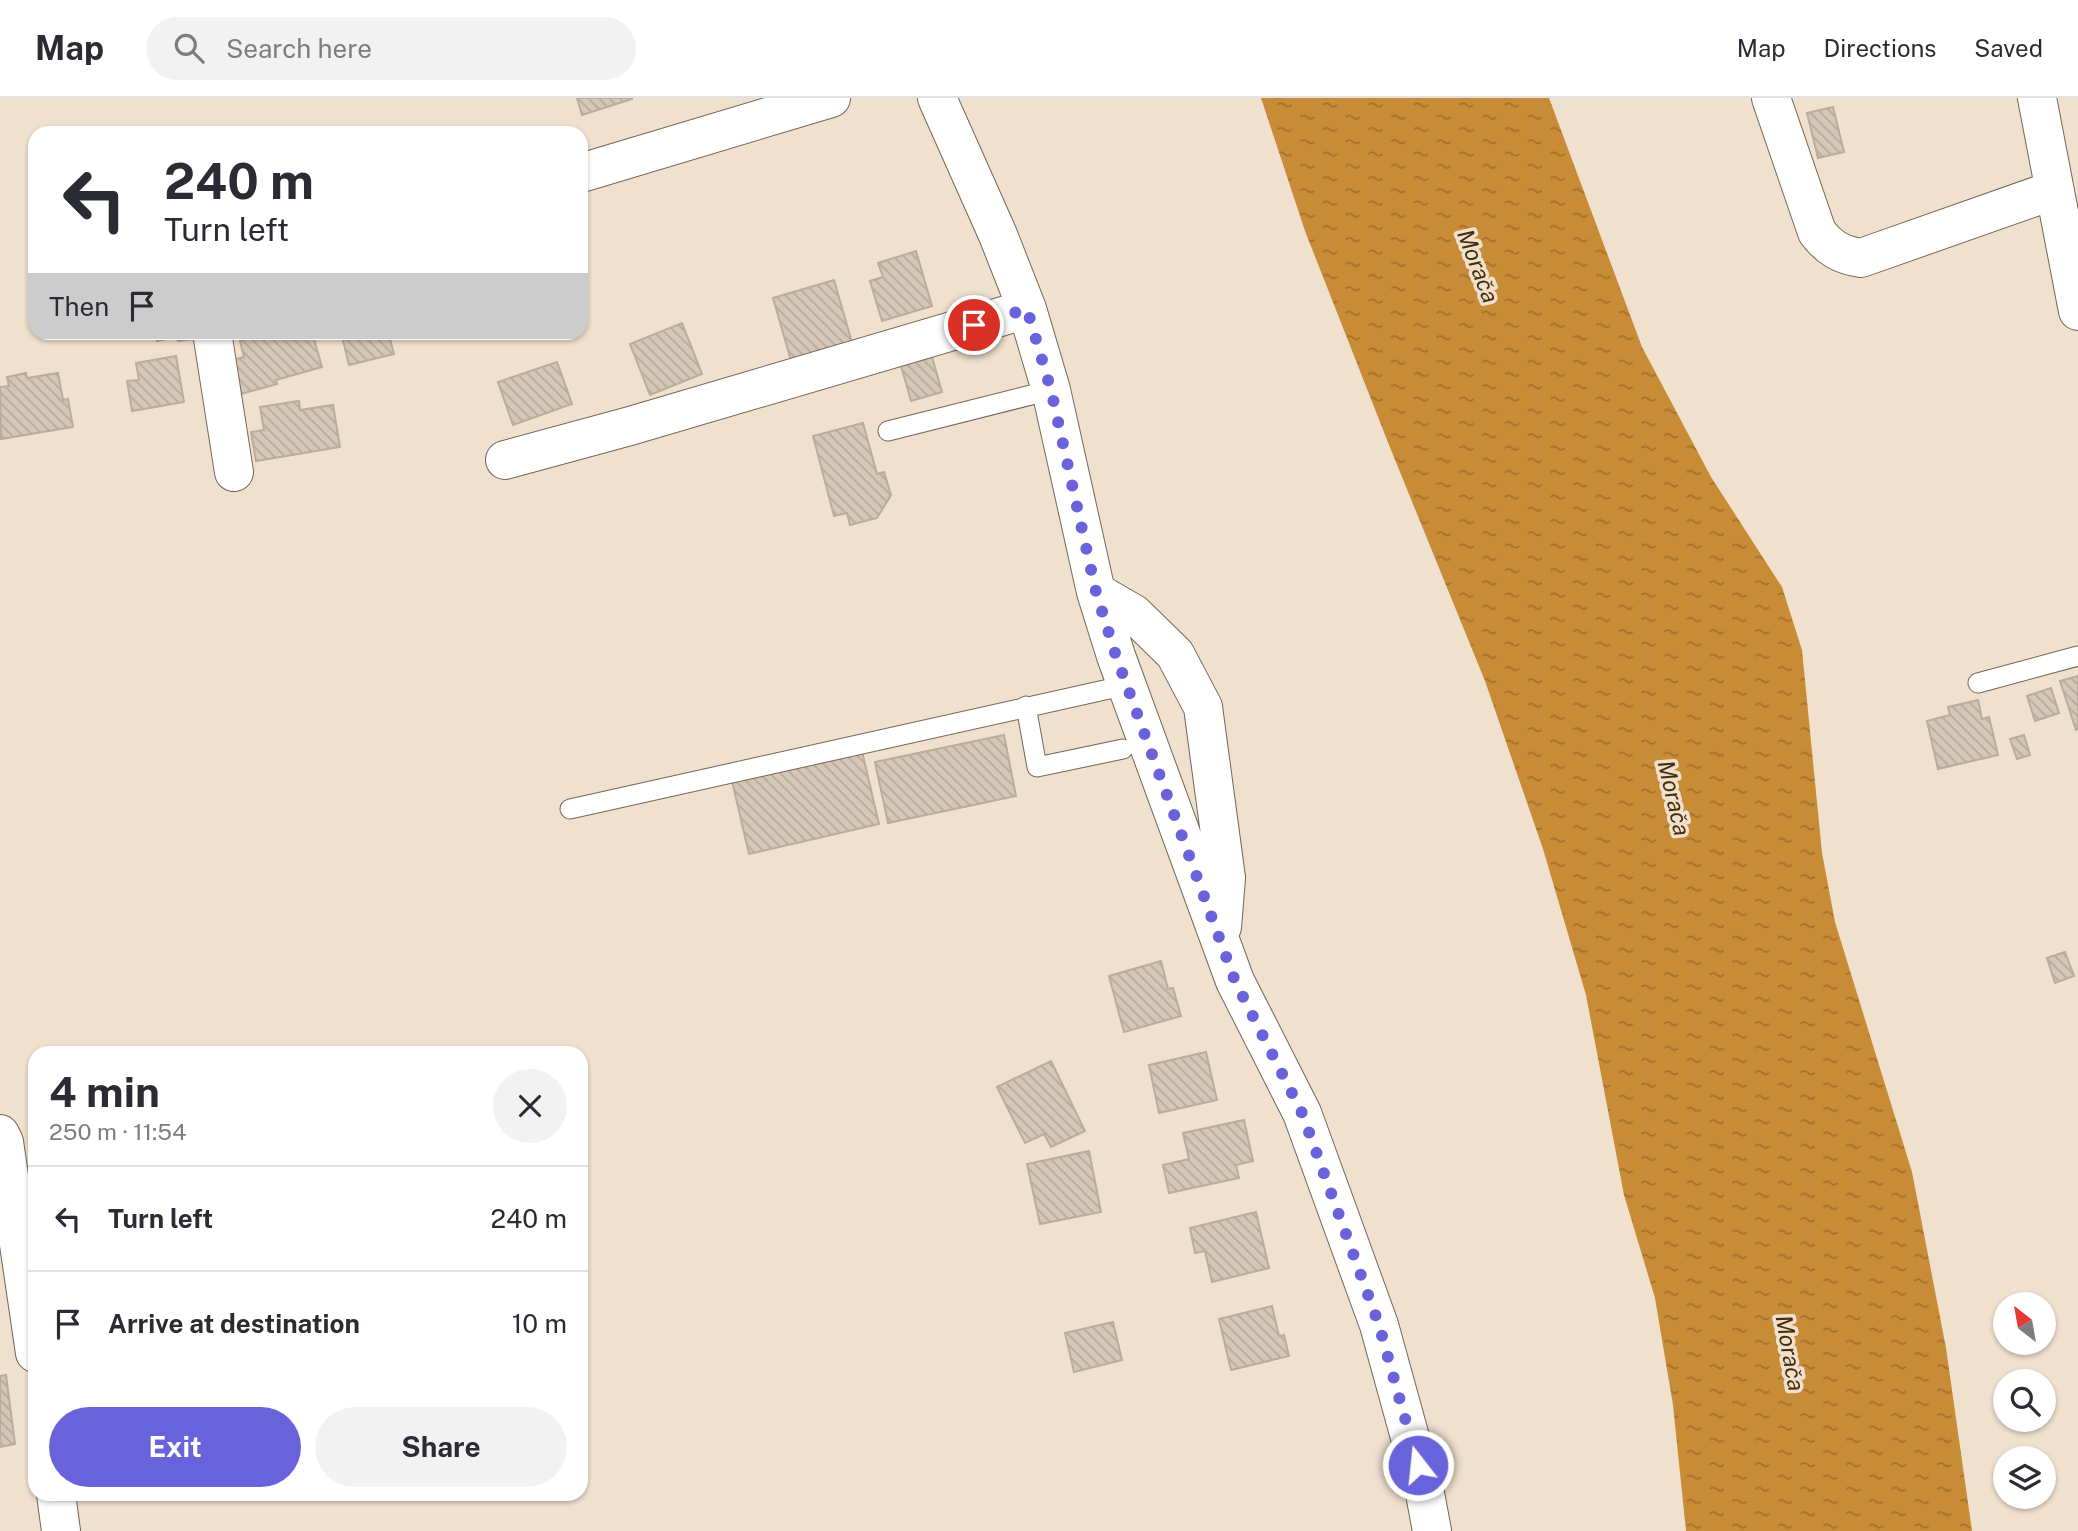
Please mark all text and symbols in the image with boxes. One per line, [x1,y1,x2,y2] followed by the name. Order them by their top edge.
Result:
[146,17,636,80] search box
[35,29,104,67] text: Map
[170,29,208,67] icon: search
[226,33,372,64] text: Search here
[1737,34,1786,62] text: Map
[1824,34,1936,62] text: Directions
[1974,34,2043,62] text: Saved
[164,152,314,210] text: 240 m
[49,154,140,245] icon: left
[164,211,289,248] text: Turn left
[1452,225,1505,306] water label: Morača
[123,287,161,325] icon: arrive
[49,291,109,322] text: Then
[944,295,1004,355] pin
[955,306,993,344] icon: arrive
[1653,758,1696,838] water label: Morača
[49,1067,160,1116] text: 4 min
[493,1069,567,1143] button: close
[49,1118,186,1145] text: 250 m · 11:54
[49,1200,87,1238] icon: left
[108,1203,213,1234] text: Turn left
[490,1203,567,1234] text: 240 m
[1993,1292,2056,1354] north arrow
[1993,1292,2056,1509] map controls
[49,1305,87,1343] icon: arrive
[108,1308,360,1339] text: Arrive at destination
[512,1308,567,1339] text: 10 m
[1771,1313,1810,1393] water label: Morača
[1993,1369,2056,1432] button: search
[49,1407,301,1487] button: Exit
[315,1407,567,1487] button: Share
[1381,1428,1455,1502] position arrow
[1993,1446,2056,1509] button: layers

